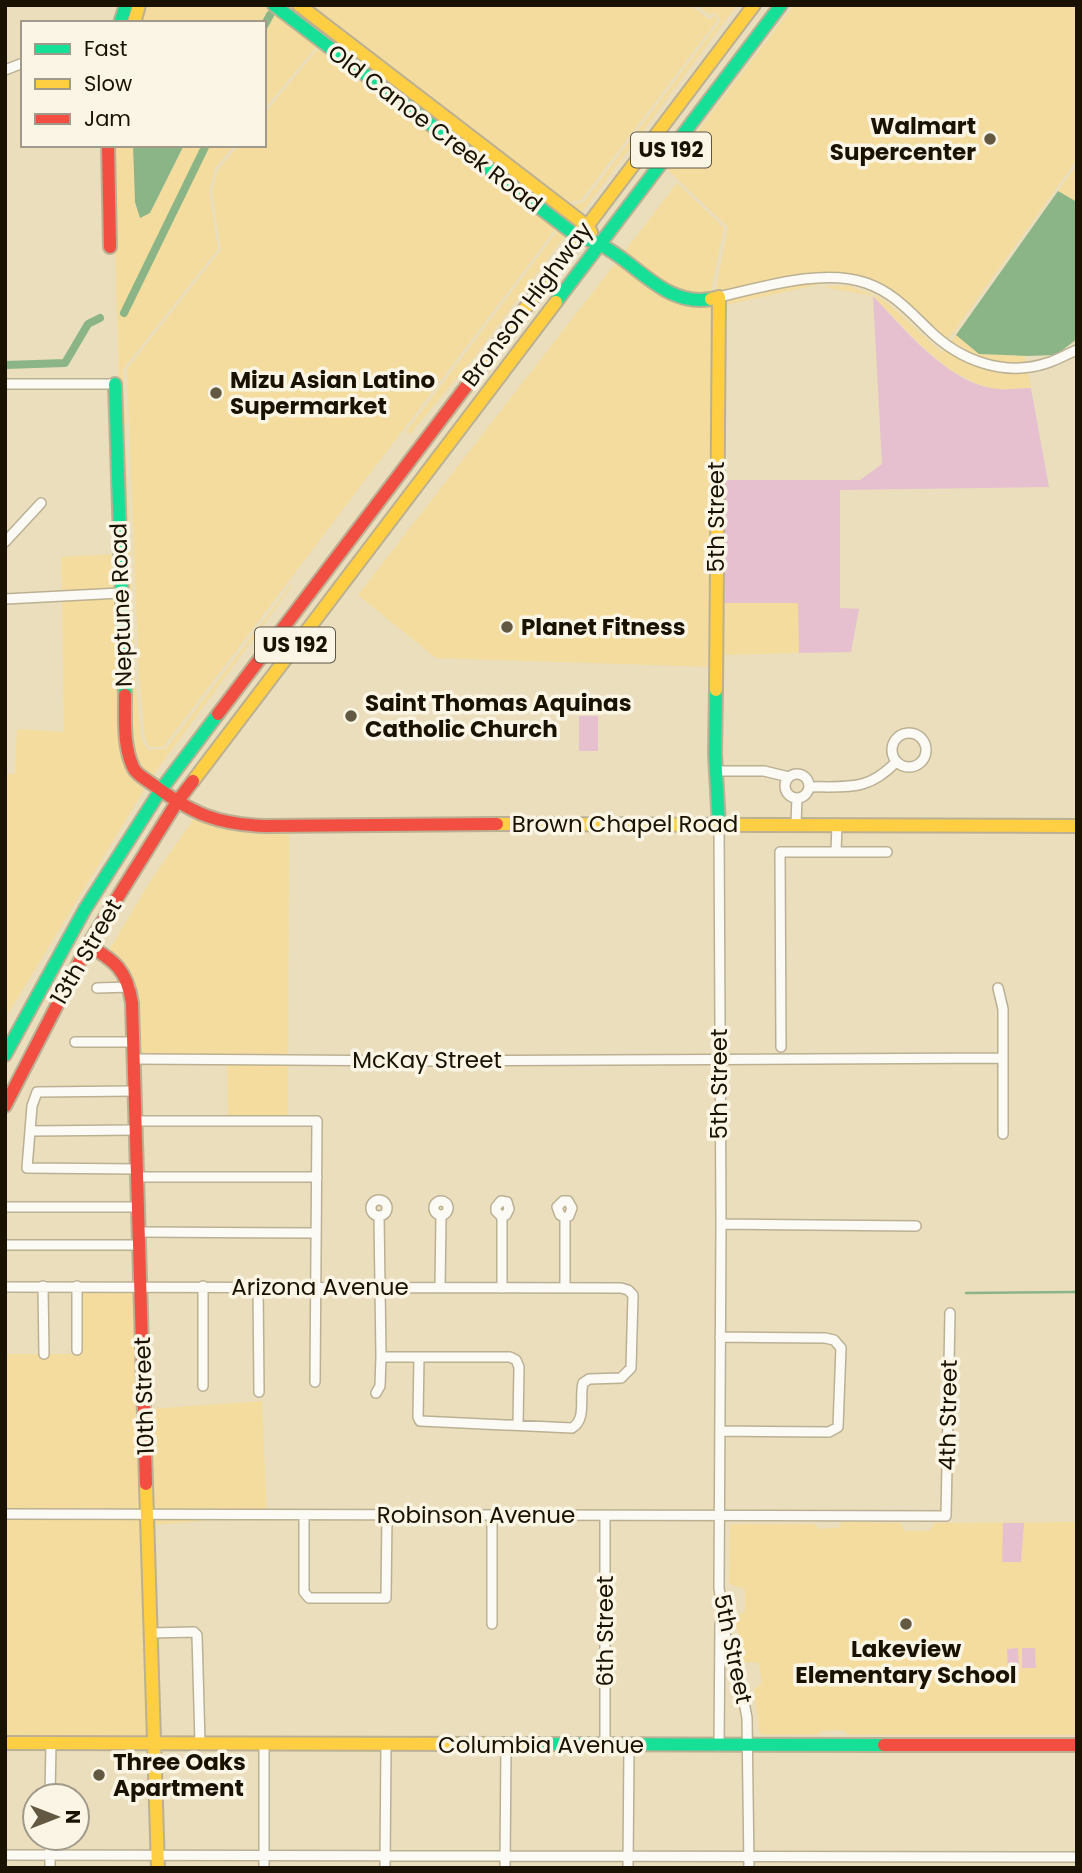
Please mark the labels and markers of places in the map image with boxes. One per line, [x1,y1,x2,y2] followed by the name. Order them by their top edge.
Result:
[830,110,976,168] place label: Walmart Supercenter
[982,131,998,147] marker: Walmart Supercenter
[230,364,435,422] place label: Mizu Asian Latino Supermarket
[208,385,224,401] marker: Mizu Asian Latino Supermarket
[521,611,686,643] place label: Planet Fitness
[499,619,515,635] marker: Planet Fitness
[365,687,632,745] place label: Saint Thomas Aquinas Catholic Church
[343,708,359,724] marker: Saint Thomas Aquinas Catholic Church
[898,1616,914,1632] marker: Lakeview Elementary School
[795,1633,1017,1691] place label: Lakeview Elementary School
[113,1746,246,1804] place label: Three Oaks Apartment
[91,1767,107,1783] marker: Three Oaks Apartment

